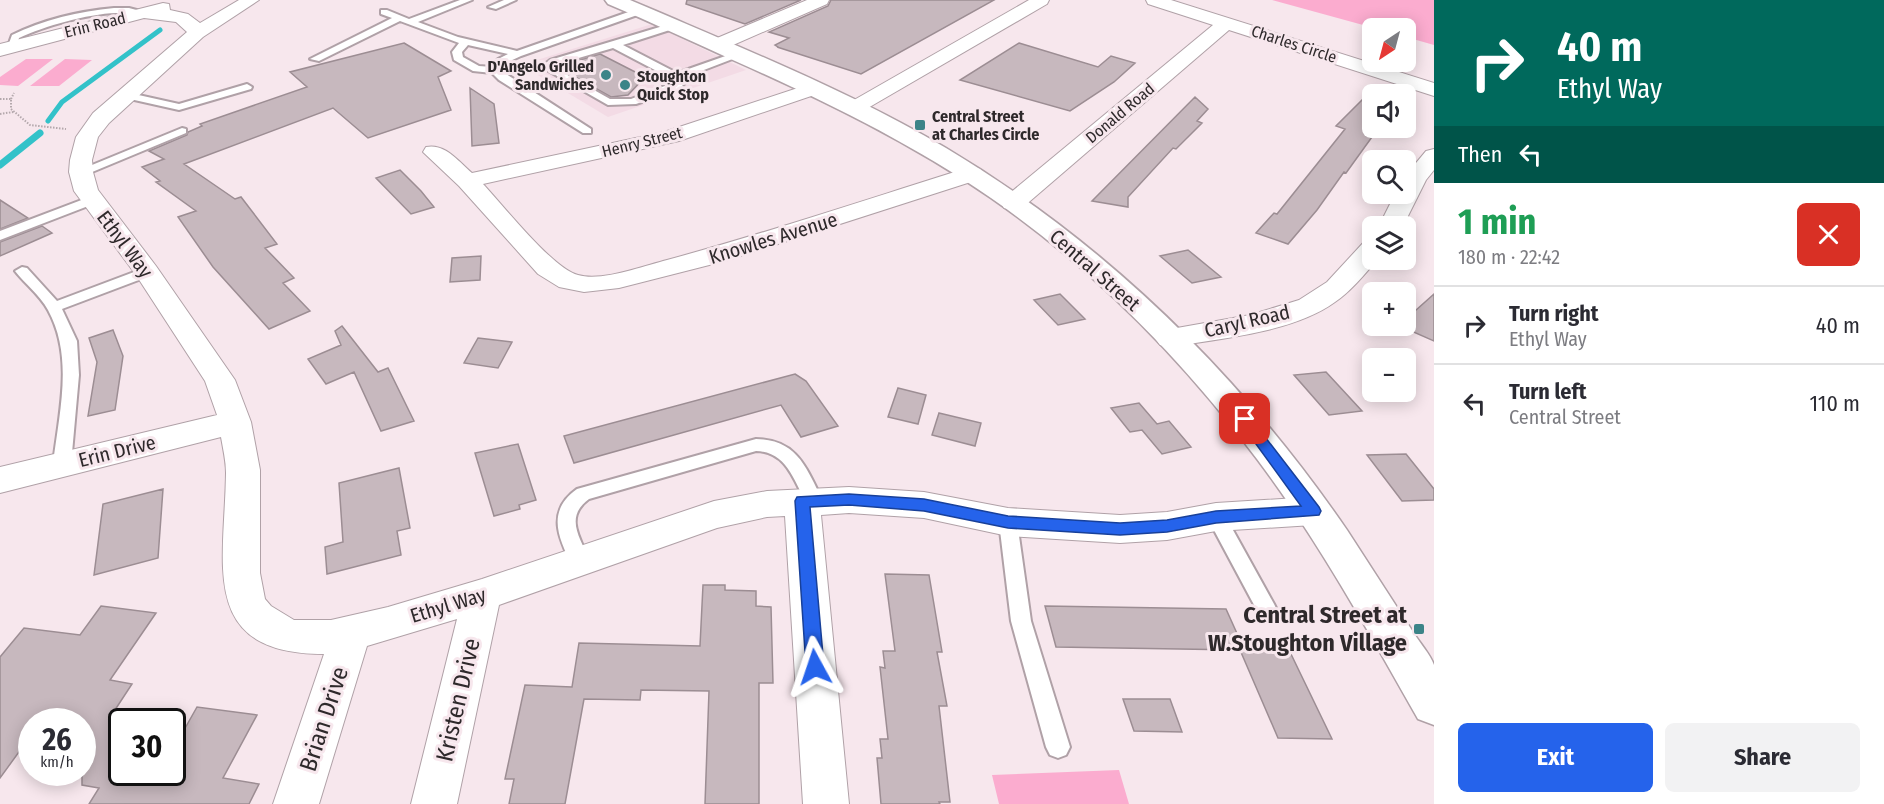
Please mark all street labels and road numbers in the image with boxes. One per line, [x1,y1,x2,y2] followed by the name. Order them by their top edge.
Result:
[62,8,128,42] street label: Erin Road
[1249,21,1339,67] street label: Charles Circle
[1082,79,1158,147] street label: Donald Road
[600,123,685,161] street label: Henry Street
[92,206,158,282] street label: Ethyl Way
[706,207,840,269] street label: Knowles Avenue
[1045,224,1145,316] street label: Central Street
[1202,300,1292,342] street label: Caryl Road
[76,430,158,472] street label: Erin Drive
[407,582,489,628] street label: Ethyl Way
[430,636,486,764] street label: Kristen Drive
[294,663,354,775] street label: Brian Drive

